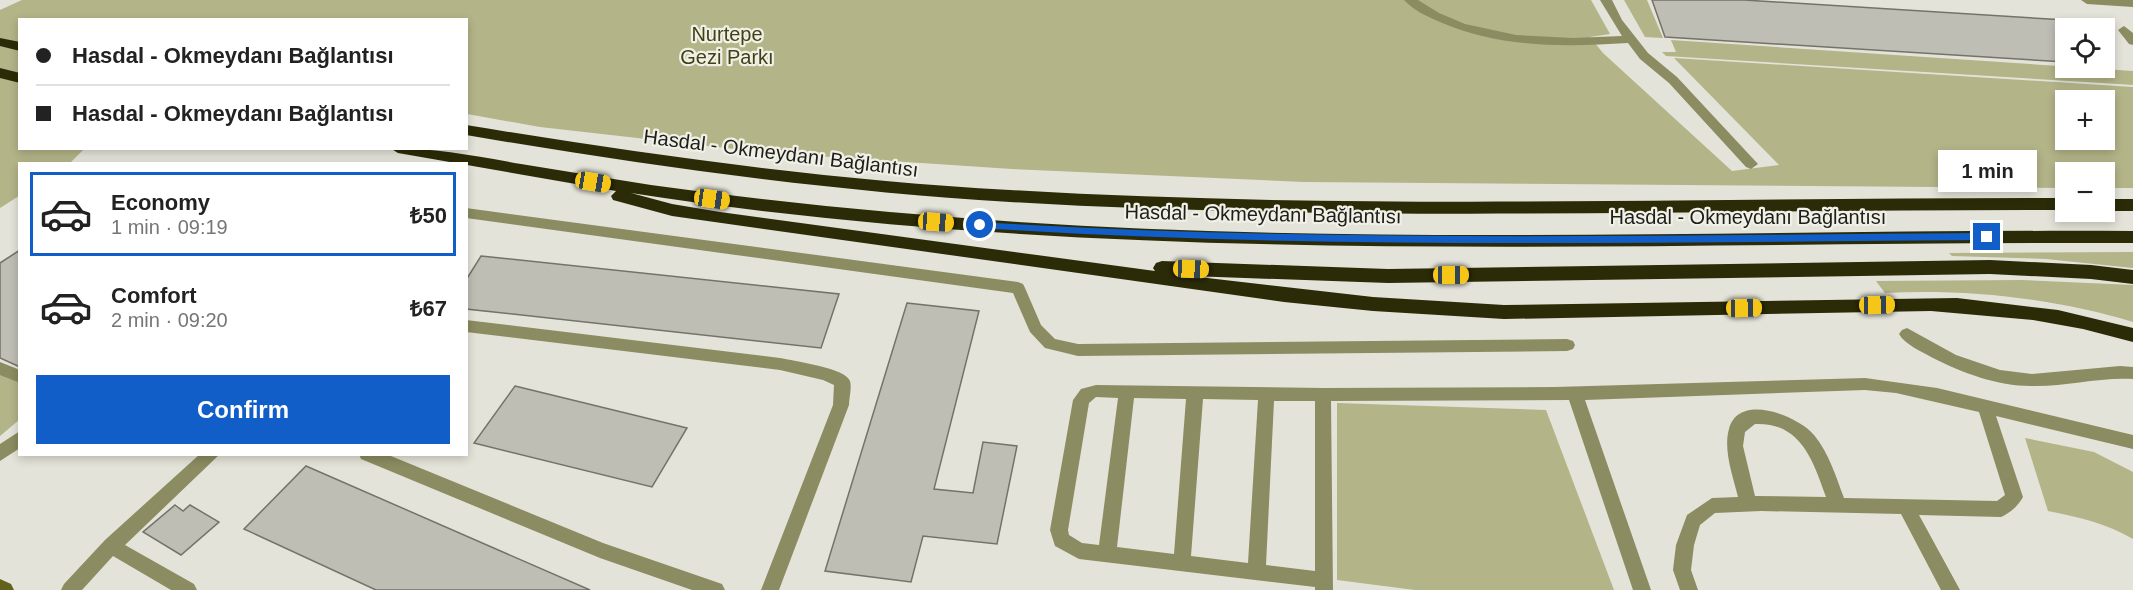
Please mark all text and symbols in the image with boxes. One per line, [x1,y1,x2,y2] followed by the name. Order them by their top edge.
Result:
[2055,18,2115,222] map controls
[2055,18,2115,78] button: locate
[680,23,774,68] park label: Nurtepe Gezi Parkı
[72,43,394,68] text: Hasdal - Okmeydanı Bağlantısı
[2055,90,2115,150] button: +
[72,101,394,126] text: Hasdal - Okmeydanı Bağlantısı
[642,125,920,181] street label: Hasdal - Okmeydanı Bağlantısı
[1938,150,2036,192] callout: 1 min
[1961,160,2014,182] text: 1 min
[2055,162,2115,222] button: −
[574,170,612,194] car
[39,187,93,241] icon: car
[693,188,731,210] car
[111,190,210,215] text: Economy
[1124,201,1402,227] street label: Hasdal - Okmeydanı Bağlantısı
[410,203,447,228] text: ₺50
[1610,206,1886,228] street label: Hasdal - Okmeydanı Bağlantısı
[966,211,993,238] route start
[917,212,955,232] car
[111,216,228,238] text: 1 min · 09:19
[1973,223,2000,250] route end
[1173,259,1209,279] car
[1433,266,1469,284] car
[39,280,93,334] icon: car
[111,283,197,308] text: Comfort
[410,296,447,321] text: ₺67
[1859,296,1895,314] car
[1726,299,1762,317] car
[111,309,228,331] text: 2 min · 09:20
[36,375,450,444] button: Confirm

